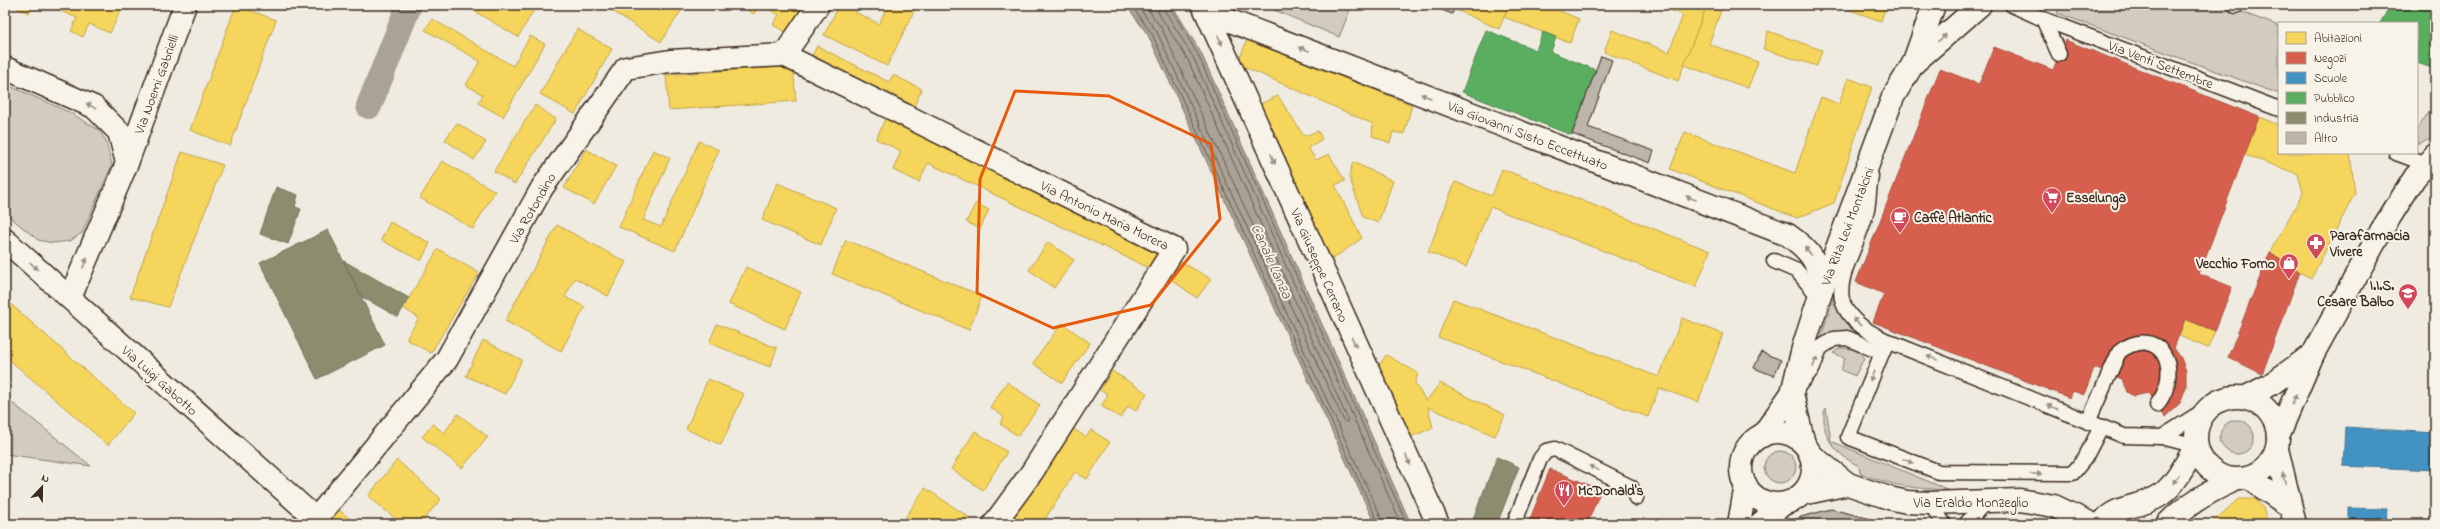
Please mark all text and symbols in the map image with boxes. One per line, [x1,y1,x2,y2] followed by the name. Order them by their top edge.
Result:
[2278,22,2418,154] legend
[2314,30,2362,48] text: Abitazioni
[129,32,185,138] street label: Via Noemi Gabrielli
[1937,33,1947,42] one-way arrow
[1217,35,1223,46] one-way arrow
[2104,35,2217,95] street label: Via Venti Settembre
[1298,46,1310,52] one-way arrow
[2314,50,2346,69] text: Negozi
[2314,70,2348,88] text: Scuole
[2314,90,2355,108] text: Pubblico
[1419,92,1431,98] one-way arrow
[1443,96,1611,177] street label: Via Giovanni Sisto Eccettuato
[85,103,96,110] one-way arrow
[2314,110,2359,128] text: Industria
[2314,130,2337,148] text: Altro
[1270,153,1276,165] one-way arrow
[1816,164,1881,290] street label: Via Rita Levi Montalcini
[504,169,562,249] street label: Via Rotondino
[1036,176,1172,257] street label: Via Antonio Maria Morera
[2041,186,2063,214] supermarket icon: Esselunga
[2066,188,2127,211] place label: Esselunga
[1684,194,1696,200] one-way arrow
[1284,204,1353,326] street label: Via Giuseppe Cerrano
[1889,206,1911,234] cafe icon: Caffè Atlantic
[1914,208,1993,229] place label: Caffè Atlantic
[1245,220,1298,303] water label: Canale Lanza
[2329,226,2410,263] place label: Parafarmacia Vivere
[2305,232,2327,260] pharmacy icon: Parafarmacia Vivere
[1803,246,1812,257] one-way arrow
[2278,252,2300,280] shop icon: Vecchio Forno
[2195,254,2275,275] place label: Vecchio Forno
[82,257,88,268] one-way arrow
[29,262,39,271] one-way arrow
[2317,276,2394,313] place label: I.I.S. Cesare Balbo
[2397,282,2419,310] school or university icon: I.I.S. Cesare Balbo
[1852,317,1862,327] one-way arrow
[1351,336,1357,347] one-way arrow
[115,340,202,422] street label: Via Luigi Gabotto
[1925,354,1937,360] one-way arrow
[1812,355,1818,367] one-way arrow
[1869,370,1875,382] one-way arrow
[2291,394,2297,406] one-way arrow
[2046,403,2058,409] one-way arrow
[1406,454,1412,466] one-way arrow
[1903,458,1915,464] one-way arrow
[1588,465,1600,472] one-way arrow
[22,467,62,507] north arrow
[39,470,52,487] text: N
[2030,471,2043,477] one-way arrow
[2280,472,2286,484] one-way arrow
[2172,473,2179,485] one-way arrow
[1553,479,1575,507] restaurant icon: McDonald's
[1578,481,1644,502] place label: McDonald's
[1913,493,2028,515] street label: Via Eraldo Monzeglio

